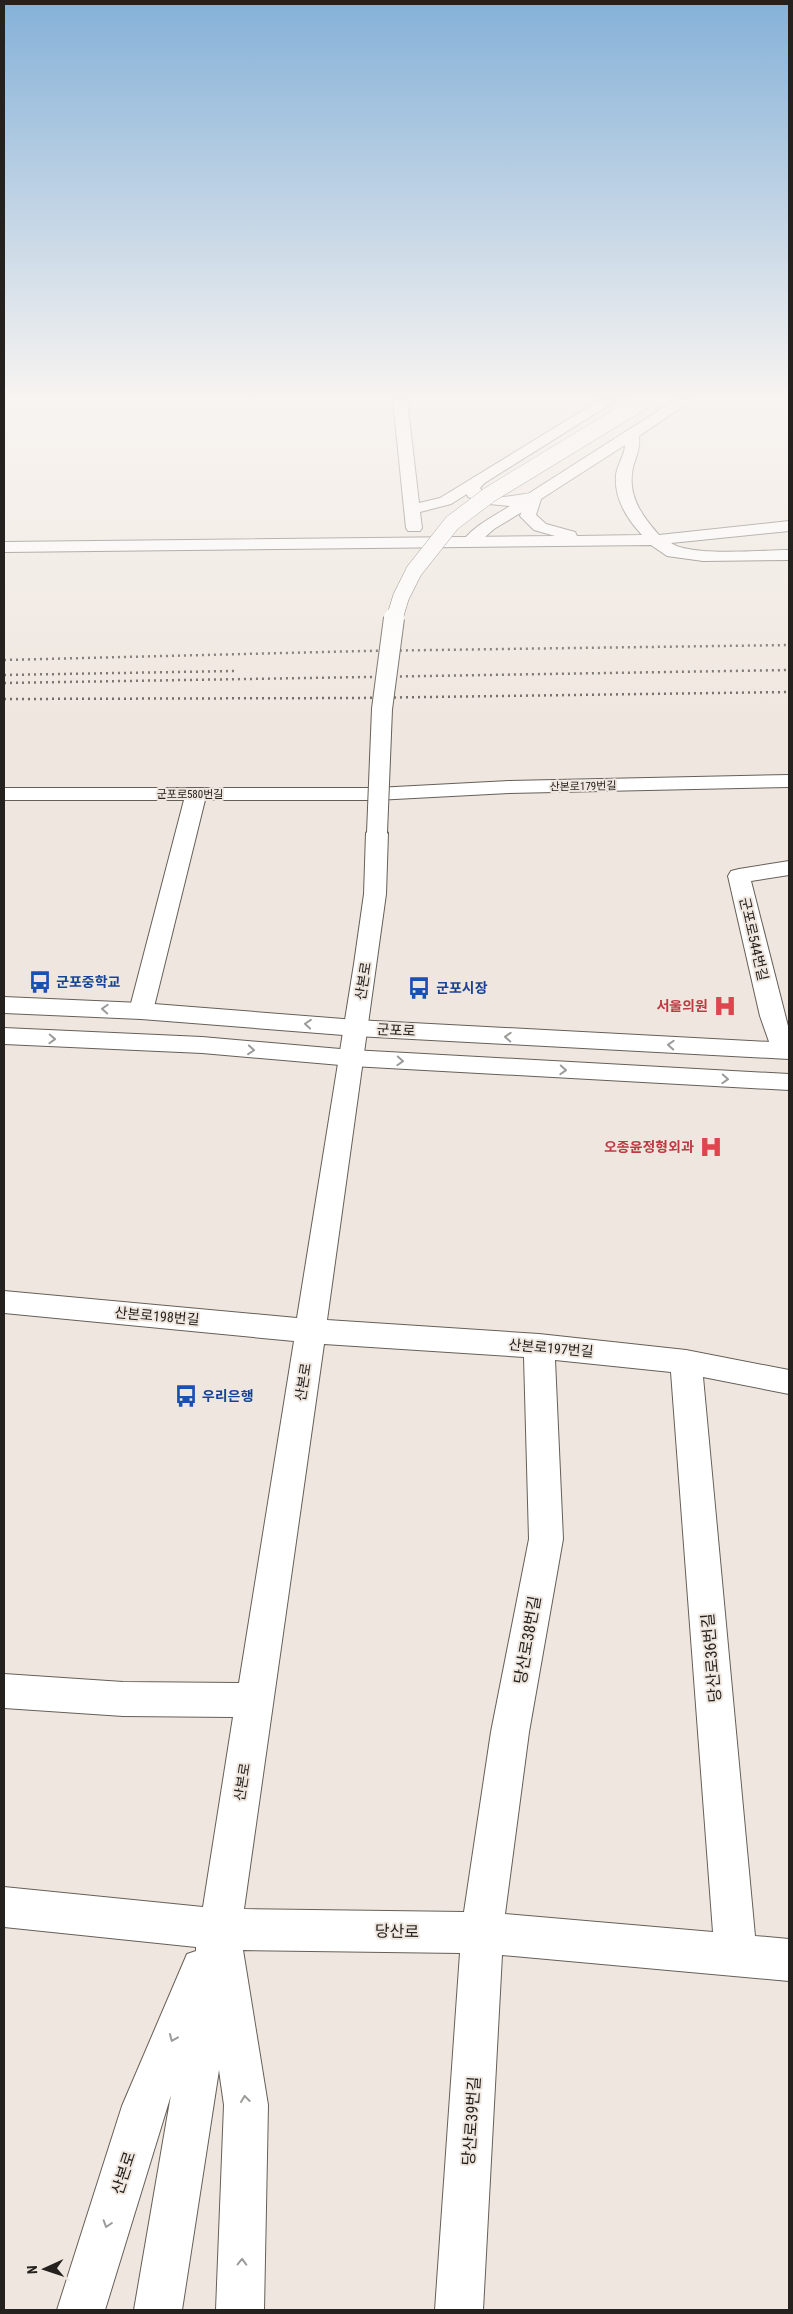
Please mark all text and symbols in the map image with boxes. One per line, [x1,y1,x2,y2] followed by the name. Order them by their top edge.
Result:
[549,779,617,794] street label: 산본로179번길
[157,788,223,801] street label: 군포로580번길
[737,896,771,982] street label: 군포로544번길
[352,961,374,1001] street label: 산본로
[27,969,53,995] bus stop icon: 군포중학교
[56,974,121,990] place label: 군포중학교
[406,975,432,1001] bus stop icon: 군포시장
[436,980,488,996] place label: 군포시장
[712,993,738,1019] hospital icon: 서울의원
[656,998,708,1014] place label: 서울의원
[101,1004,109,1015] one-way arrow
[303,1019,311,1030] one-way arrow
[376,1021,416,1039] street label: 군포로
[504,1031,512,1042] one-way arrow
[49,1033,57,1044] one-way arrow
[666,1039,674,1050] one-way arrow
[247,1044,255,1055] one-way arrow
[397,1056,405,1067] one-way arrow
[559,1065,567,1076] one-way arrow
[721,1073,729,1084] one-way arrow
[698,1134,724,1160] hospital icon: 오종윤정형외과
[604,1139,694,1155] place label: 오종윤정형외과
[114,1304,200,1328] street label: 산본로198번길
[508,1336,594,1360] street label: 산본로197번길
[292,1362,314,1402] street label: 산본로
[173,1383,199,1409] bus stop icon: 우리은행
[202,1388,254,1404] place label: 우리은행
[510,1594,545,1686] street label: 당산로38번길
[698,1613,725,1703] street label: 당산로36번길
[231,1762,253,1802] street label: 산본로
[375,1922,420,1941] street label: 당산로
[169,2033,180,2042] one-way arrow
[459,2076,484,2166] street label: 당산로39번길
[240,2095,251,2103] one-way arrow
[108,2149,139,2197] street label: 산본로
[102,2219,112,2227] one-way arrow
[20,2244,70,2294] north arrow
[237,2257,247,2265] one-way arrow
[24,2265,40,2274] text: N

